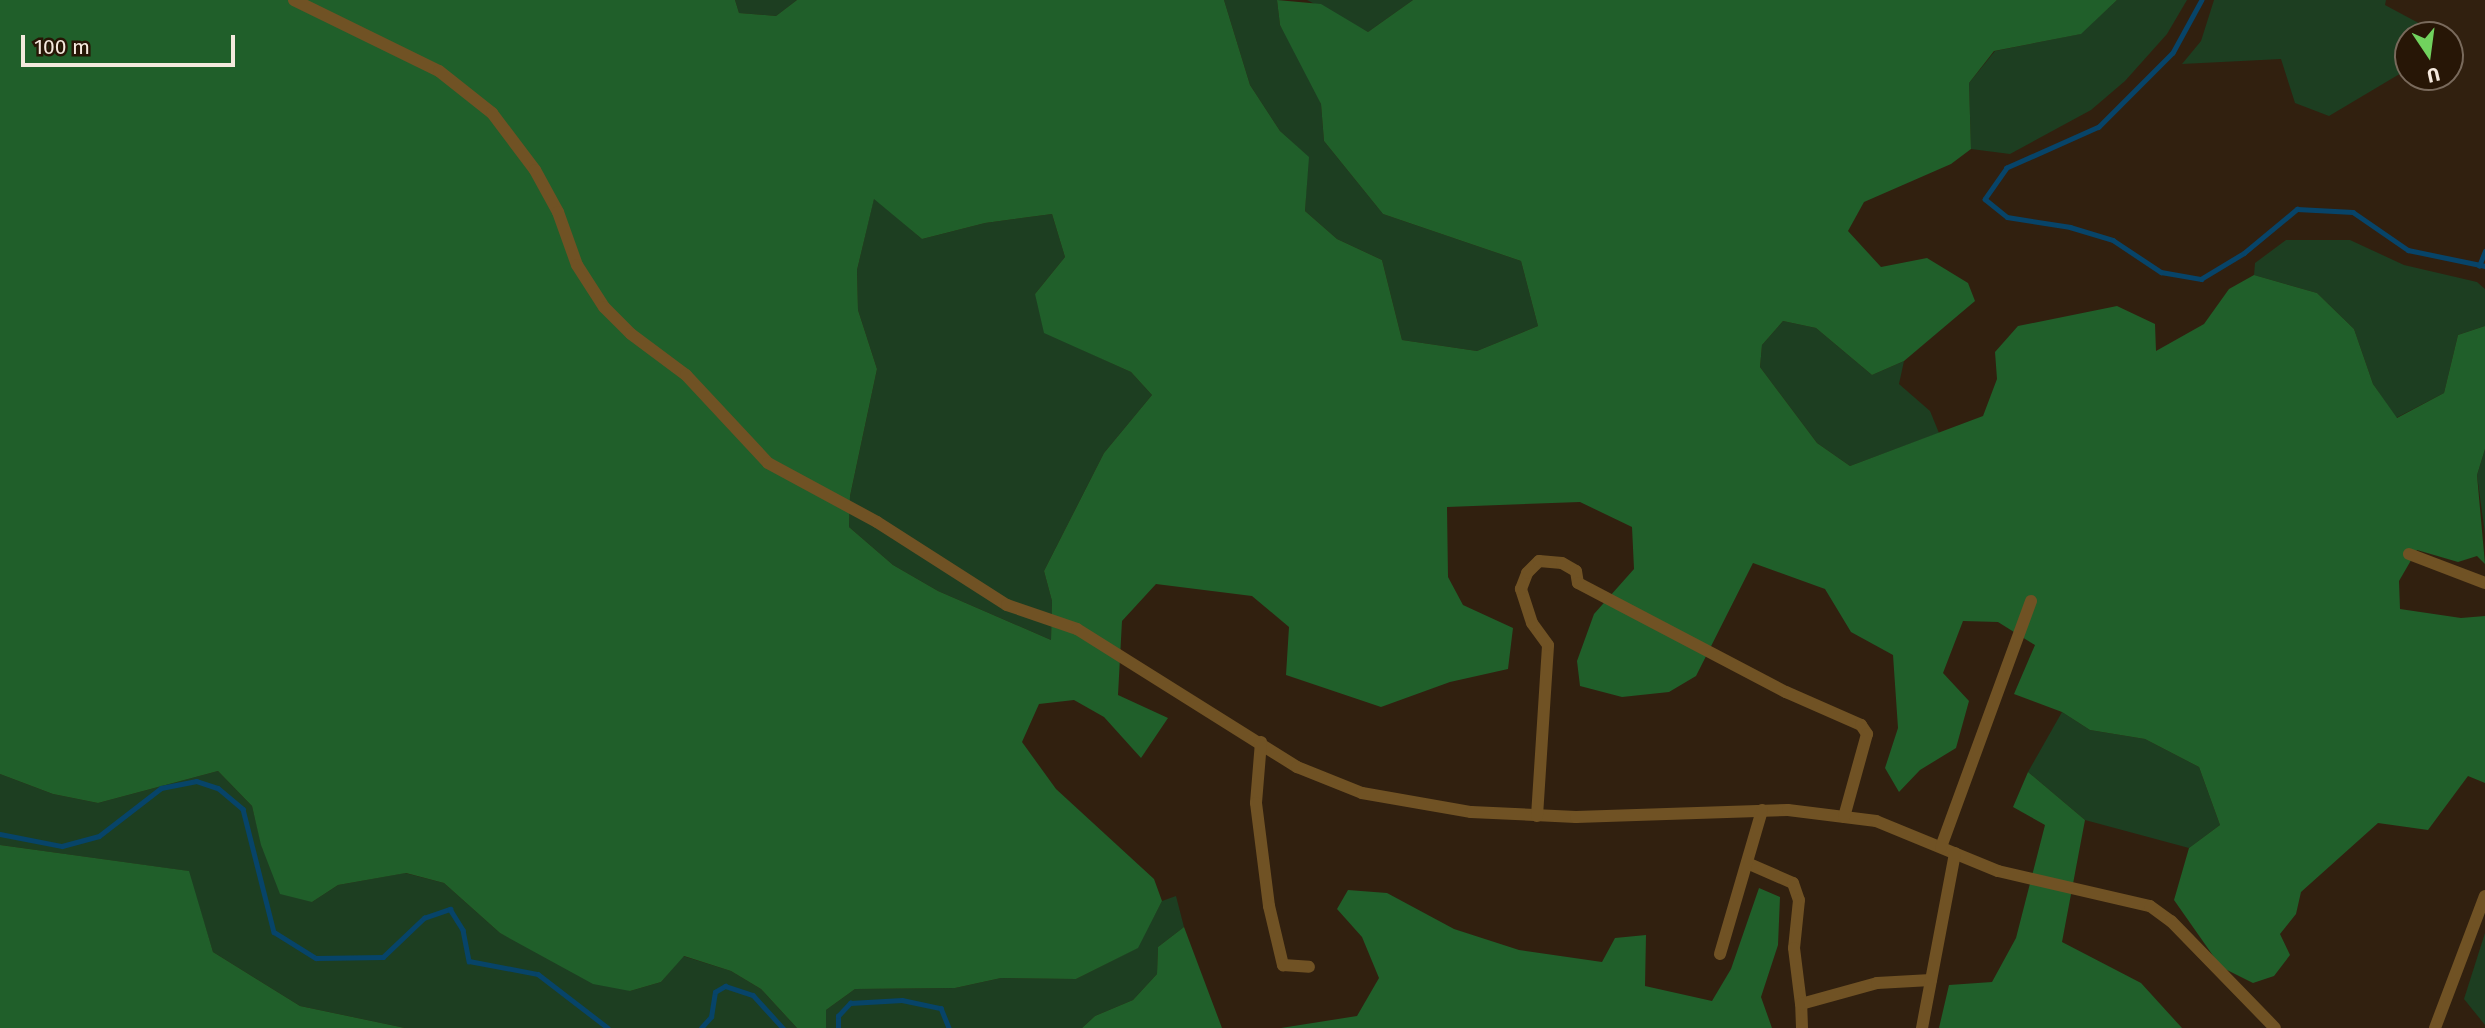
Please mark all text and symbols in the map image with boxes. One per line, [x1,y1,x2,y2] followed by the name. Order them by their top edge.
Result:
[24,21,238,65] scale bar
[2394,21,2464,91] north arrow
[34,34,90,60] text: 100 m
[2425,62,2442,88] text: U

